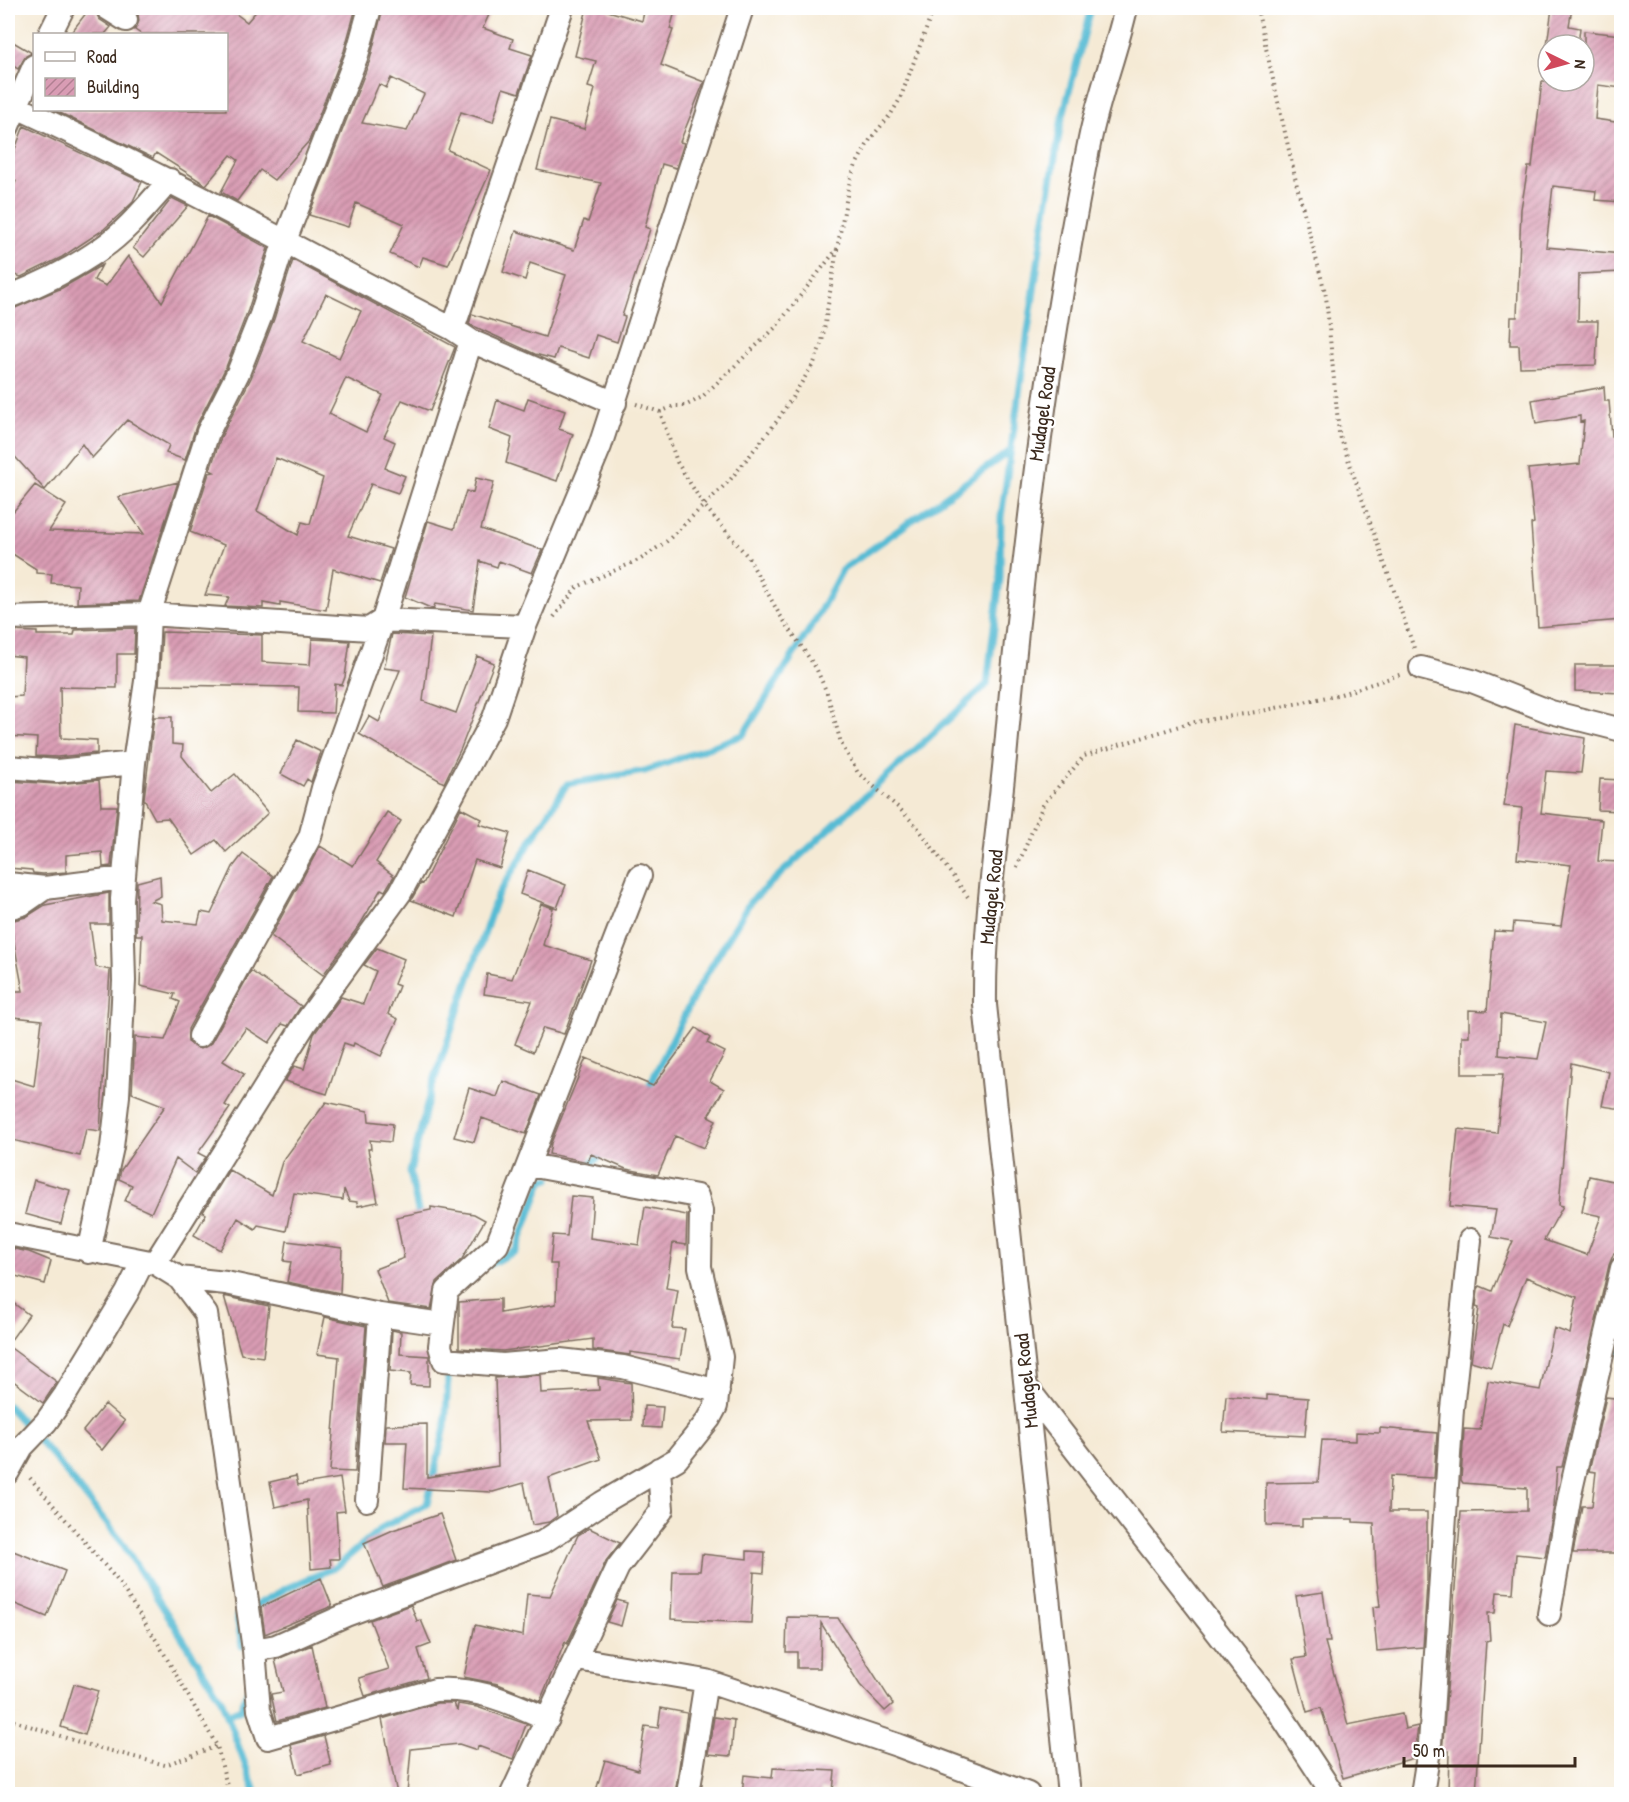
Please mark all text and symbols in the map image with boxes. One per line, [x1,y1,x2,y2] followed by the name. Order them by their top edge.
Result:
[33,33,228,111] legend
[1536,33,1596,93] north arrow
[87,44,117,69] text: Road
[1570,59,1592,70] text: N
[87,74,139,99] text: Building
[1022,365,1062,463] street label: Mudagel Road
[972,848,1009,946] street label: Mudagel Road
[1007,1332,1044,1430] street label: Mudagel Road
[1404,1730,1575,1768] scale bar
[1413,1738,1445,1763] text: 50 m

